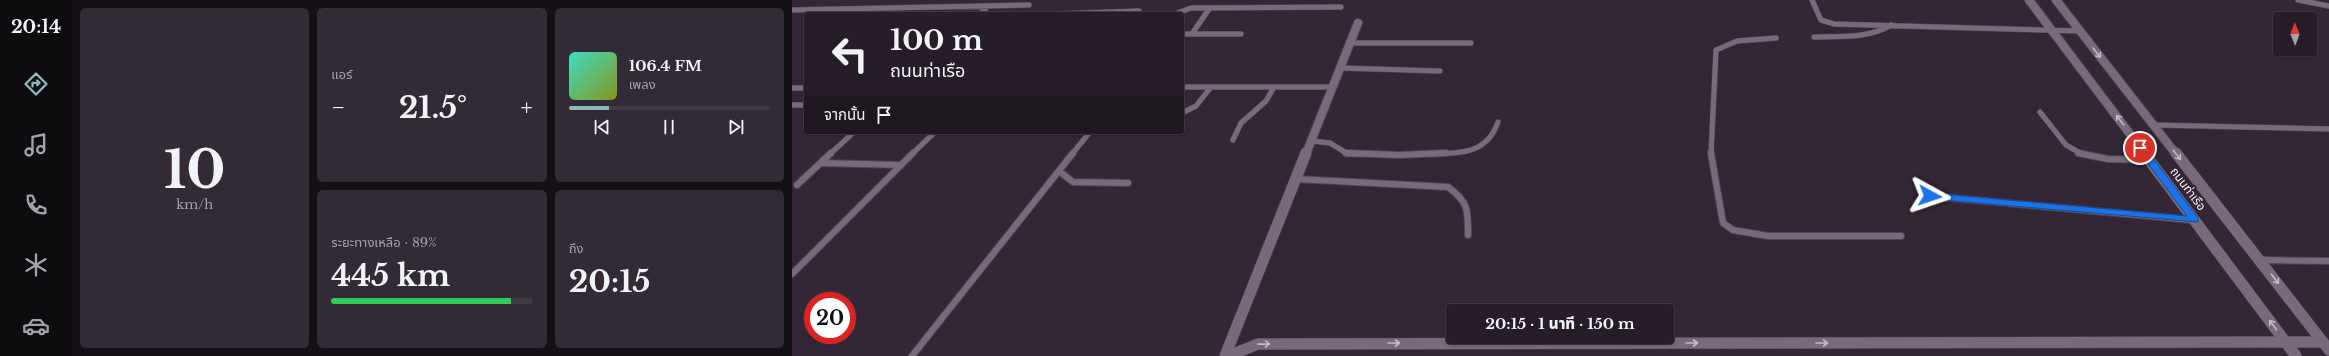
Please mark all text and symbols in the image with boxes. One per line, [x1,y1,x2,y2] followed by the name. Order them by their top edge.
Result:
[2273,12,2317,56] north arrow
[2273,12,2317,56] map controls
[11,16,61,38] text: 20:14
[890,23,983,58] text: 100 m
[824,28,876,80] icon: left
[2093,47,2101,58] one-way arrow
[629,56,702,75] text: 106.4 FM
[890,60,965,82] text: ถนนท่าเรือ
[331,66,352,83] text: แอร์
[22,70,50,98] icon: directions
[629,76,656,93] text: เพลง
[399,89,467,126] text: 21.5°
[331,94,345,121] text: −
[521,94,533,121] text: +
[873,104,895,126] icon: arrive
[824,105,865,124] text: จากนั้น
[2116,114,2124,125] one-way arrow
[591,116,613,138] icon: previous
[658,116,680,138] icon: pause
[725,116,747,138] icon: next
[22,131,50,159] icon: music
[2123,131,2157,165] pin
[2129,137,2151,159] icon: arrive
[164,138,226,202] text: 10
[2173,149,2182,160] one-way arrow
[2167,164,2210,213] street label: ถนนท่าเรือ
[1909,175,1951,217] position arrow
[22,191,50,219] icon: phone
[176,196,213,213] text: km/h
[331,234,437,251] text: ระยะทางเหลือ · 89%
[569,240,583,257] text: ถึง
[22,251,50,279] icon: climate
[331,257,450,294] text: 445 km
[569,263,650,300] text: 20:15
[2270,274,2279,285] one-way arrow
[804,292,856,344] speed limit sign: 20
[22,312,50,340] icon: car
[1485,314,1635,333] text: 20:15 · 1 นาที · 150 m
[2269,319,2277,330] one-way arrow
[1387,339,1400,347] one-way arrow
[1685,339,1698,347] one-way arrow
[1815,339,1828,347] one-way arrow
[1257,340,1270,348] one-way arrow

